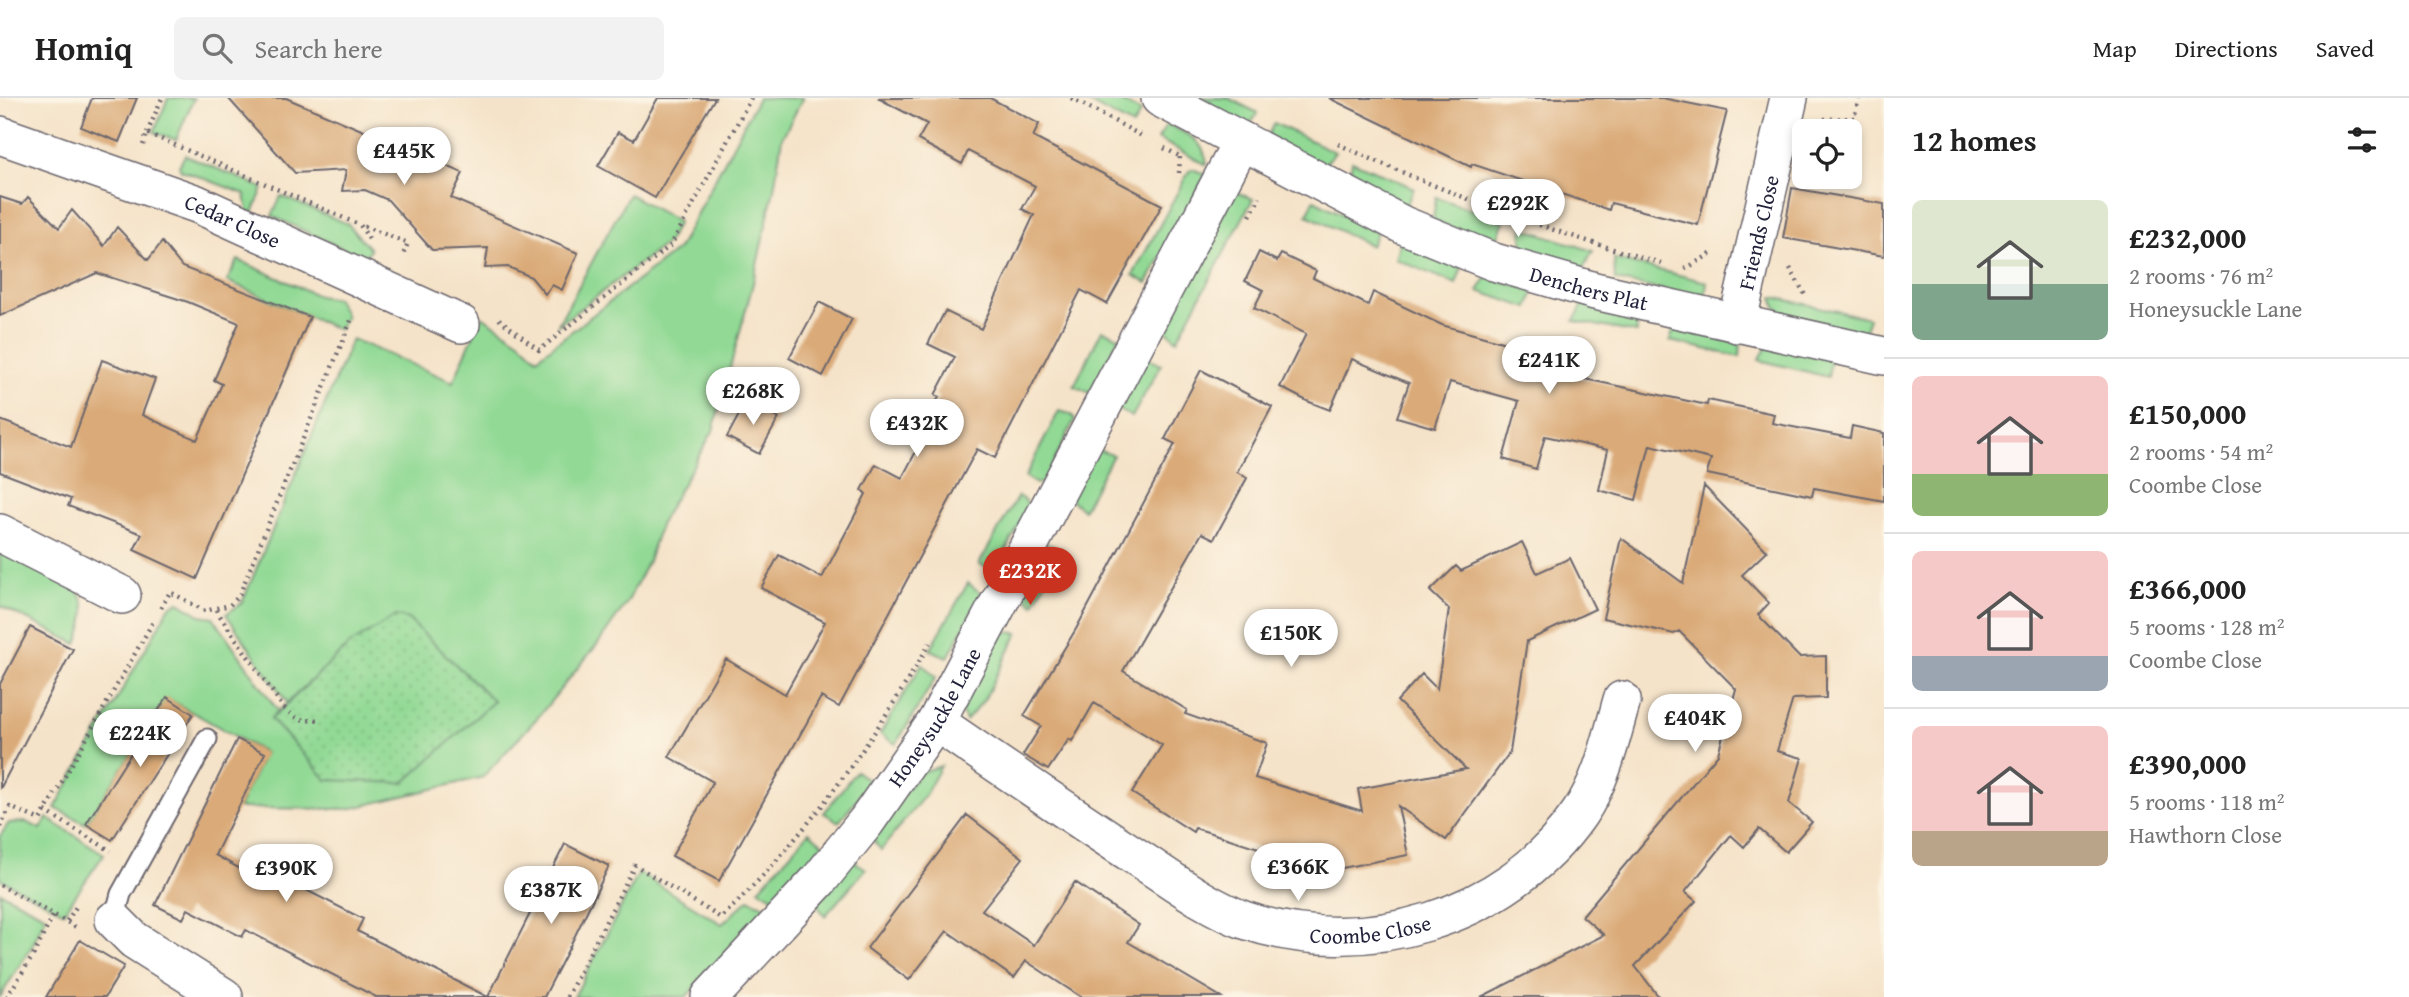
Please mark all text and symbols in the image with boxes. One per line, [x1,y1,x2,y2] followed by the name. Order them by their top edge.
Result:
[174,17,664,80] search box
[35,24,132,72] text: Homiq
[198,29,236,67] icon: search
[254,29,383,68] text: Search here
[2093,31,2137,66] text: Map
[2175,31,2278,66] text: Directions
[2316,31,2374,66] text: Saved
[1912,118,2037,162] text: 12 homes
[1792,119,1862,189] map controls
[1792,119,1862,189] button: locate
[2343,121,2381,159] icon: filters
[355,127,453,187] pin: £445K
[373,133,435,166] text: £445K
[1730,172,1786,293] street label: Friends Close
[1469,180,1567,239] pin: £292K
[181,185,286,256] street label: Cedar Close
[1487,185,1549,218] text: £292K
[2129,215,2246,259] text: £232,000
[1968,228,2052,312] icon: home
[1526,258,1652,318] street label: Denchers Plat
[2129,259,2273,292] text: 2 rooms · 76 m²
[2129,292,2302,325] text: Honeysuckle Lane
[1500,336,1598,396] pin: £241K
[1518,342,1580,375] text: £241K
[704,368,802,427] pin: £268K
[722,373,784,406] text: £268K
[2129,391,2246,435] text: £150,000
[868,400,966,459] pin: £432K
[1968,404,2052,488] icon: home
[886,405,948,438] text: £432K
[2129,435,2273,468] text: 2 rooms · 54 m²
[2129,468,2262,501] text: Coombe Close
[981,547,1079,607] pin: £232K
[999,553,1061,586] text: £232K
[2129,566,2246,610] text: £366,000
[1968,579,2052,663] icon: home
[1242,610,1340,669] pin: £150K
[2129,610,2284,643] text: 5 rooms · 128 m²
[1260,615,1322,648] text: £150K
[880,642,988,793] street label: Honeysuckle Lane
[2129,643,2262,676] text: Coombe Close
[1646,694,1744,754] pin: £404K
[1664,700,1726,733] text: £404K
[91,710,189,769] pin: £224K
[109,715,171,748] text: £224K
[2129,741,2246,785] text: £390,000
[1968,754,2052,838] icon: home
[2129,785,2284,818] text: 5 rooms · 118 m²
[2129,818,2282,851] text: Hawthorn Close
[237,844,335,904] pin: £390K
[1249,844,1347,903] pin: £366K
[1267,849,1329,882] text: £366K
[255,850,317,883] text: £390K
[502,866,600,926] pin: £387K
[520,872,582,905] text: £387K
[1309,906,1435,951] street label: Coombe Close

